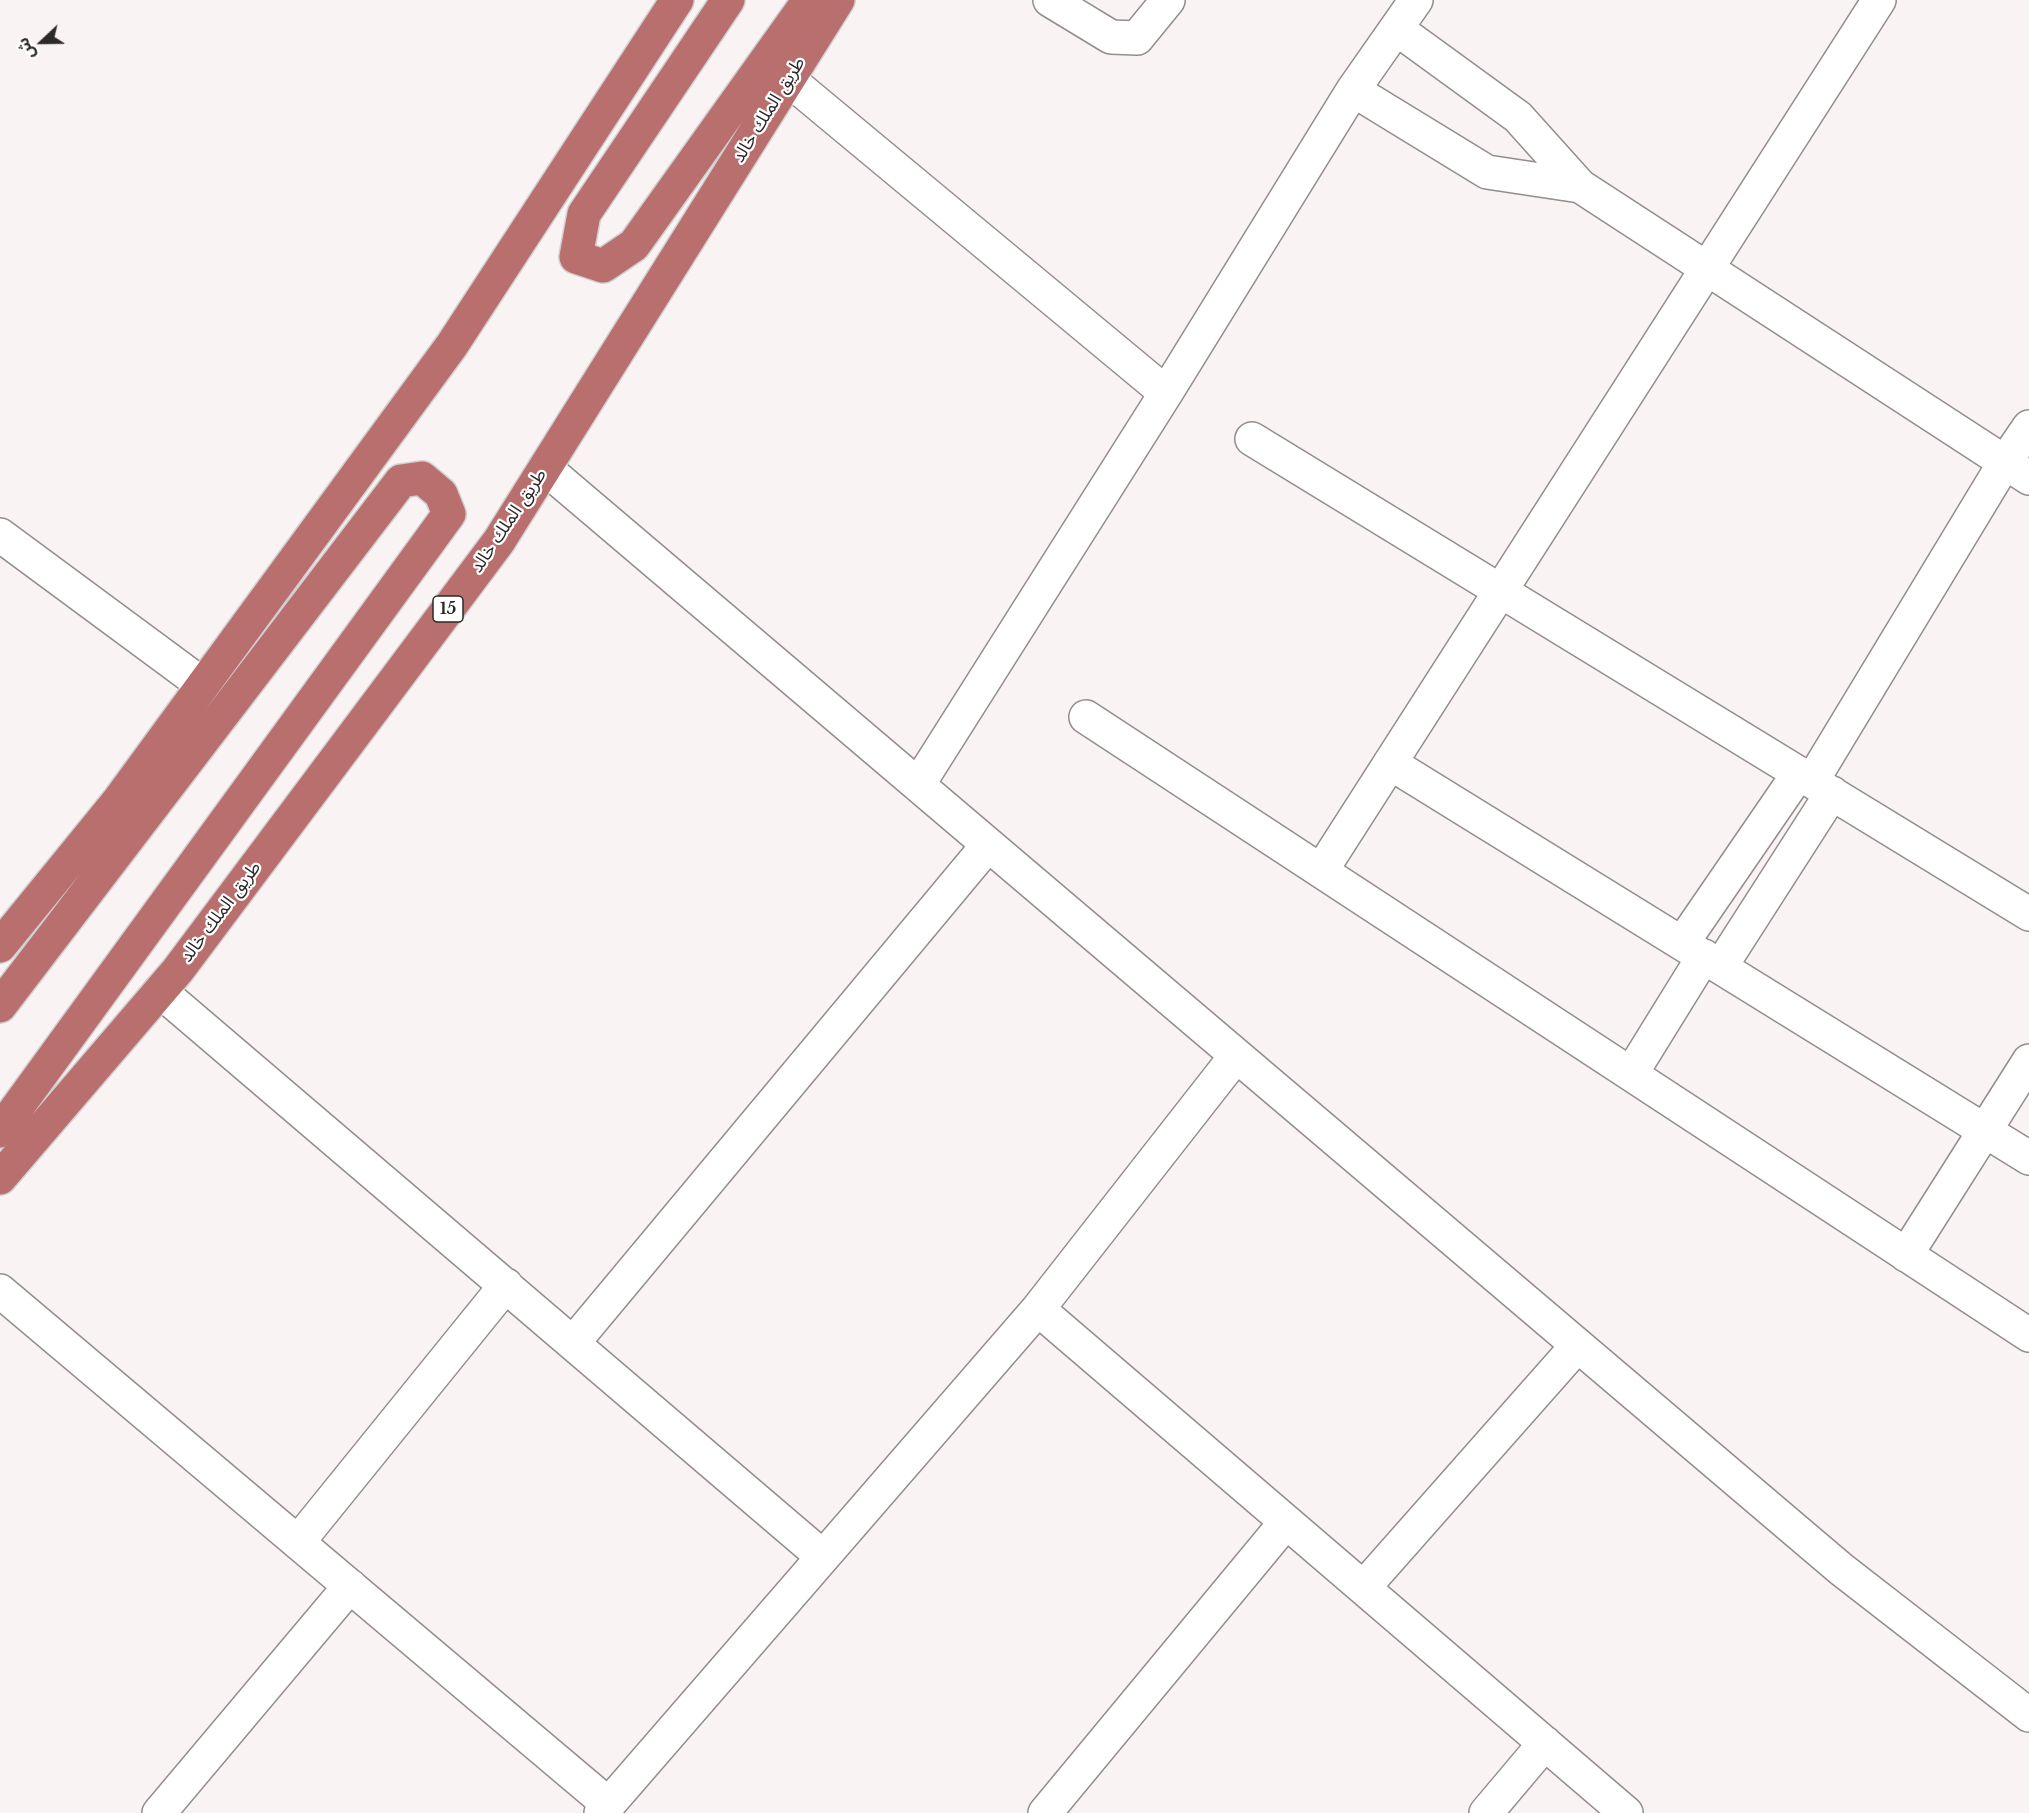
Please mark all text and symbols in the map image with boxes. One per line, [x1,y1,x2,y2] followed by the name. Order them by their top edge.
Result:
[12,12,72,72] north arrow
[12,35,39,63] text: ش
[728,53,810,167] street label: طريق الملك خالد
[466,465,552,577] street label: طريق الملك خالد
[433,596,463,622] road number: 15
[176,857,266,967] street label: طريق الملك خالد

